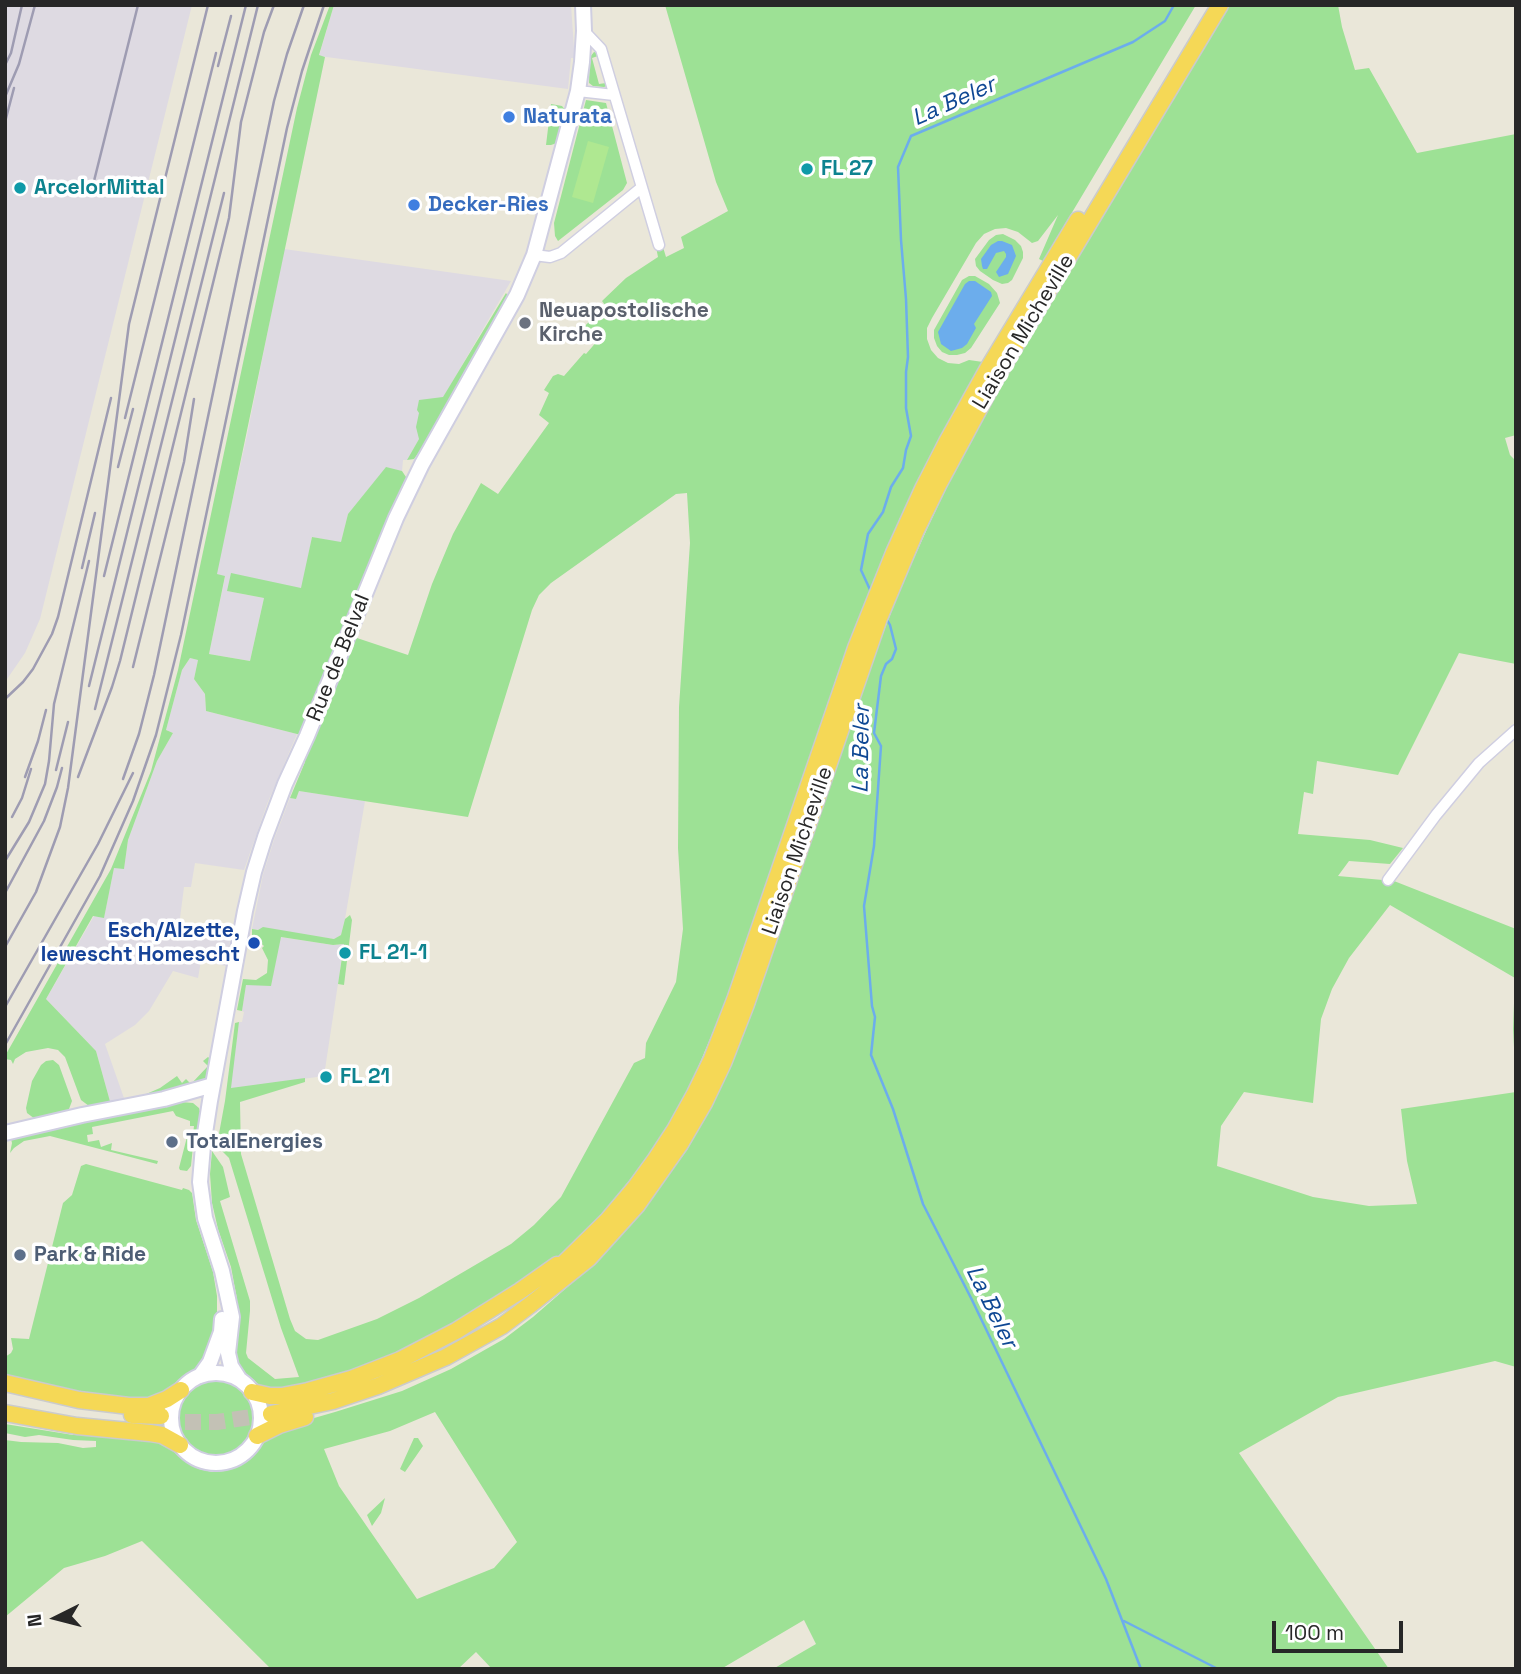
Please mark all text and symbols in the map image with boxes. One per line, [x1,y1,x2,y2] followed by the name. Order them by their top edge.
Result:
[908,71,1000,133] water label: La Beler
[523,104,612,130] place label: Naturata
[501,109,517,125] marker: Naturata
[821,156,873,182] place label: FL 27
[799,161,815,177] marker: FL 27
[34,175,165,201] place label: ArcelorMittal
[12,180,28,196] marker: ArcelorMittal
[428,192,549,218] place label: Decker-Ries
[406,197,422,213] marker: Decker-Ries
[968,250,1080,414] street label: Liaison Micheville
[539,298,709,348] place label: Neuapostolische Kirche
[517,315,533,331] marker: Neuapostolische Kirche
[302,591,376,725] street label: Rue de Belval
[847,705,877,793] water label: La Beler
[757,764,839,938] street label: Liaison Micheville
[41,918,240,968] place label: Esch/Alzette, Iewescht Homescht
[246,935,262,951] marker: Esch/Alzette, Iewescht Homescht
[359,940,427,966] place label: FL 21-1
[337,945,353,961] marker: FL 21-1
[340,1064,390,1090] place label: FL 21
[318,1069,334,1085] marker: FL 21
[186,1129,323,1155] place label: TotalEnergies
[164,1134,180,1150] marker: TotalEnergies
[34,1242,146,1268] place label: Park & Ride
[12,1247,28,1263] marker: Park & Ride
[959,1261,1023,1353] water label: La Beler
[21,1583,91,1653] north arrow
[1276,1608,1407,1652] scale bar
[22,1613,48,1628] text: N
[1285,1619,1344,1646] text: 100 m

